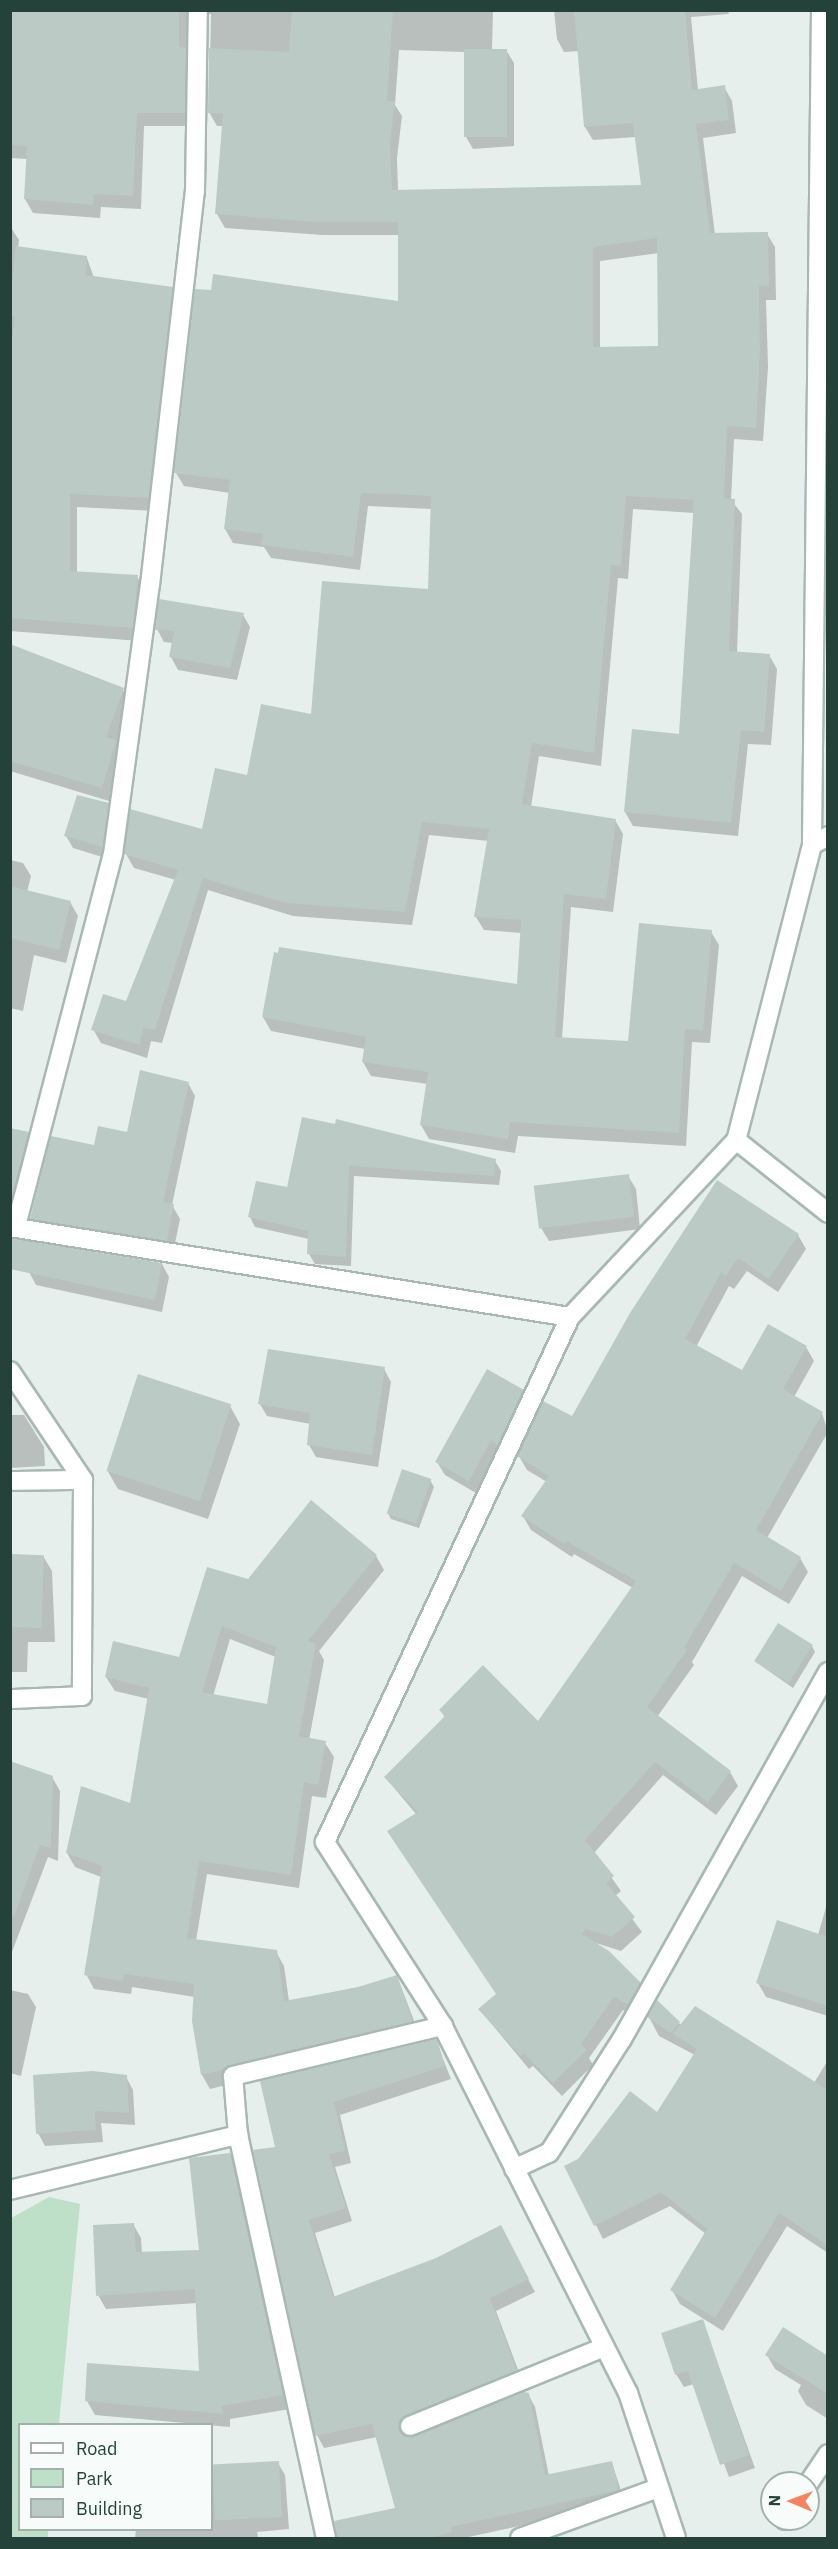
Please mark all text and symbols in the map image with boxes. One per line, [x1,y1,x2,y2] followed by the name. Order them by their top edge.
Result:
[18,2423,213,2531] legend
[76,2437,117,2460] text: Road
[76,2467,112,2490] text: Park
[760,2471,820,2531] north arrow
[764,2495,784,2507] text: N
[76,2497,142,2520] text: Building

